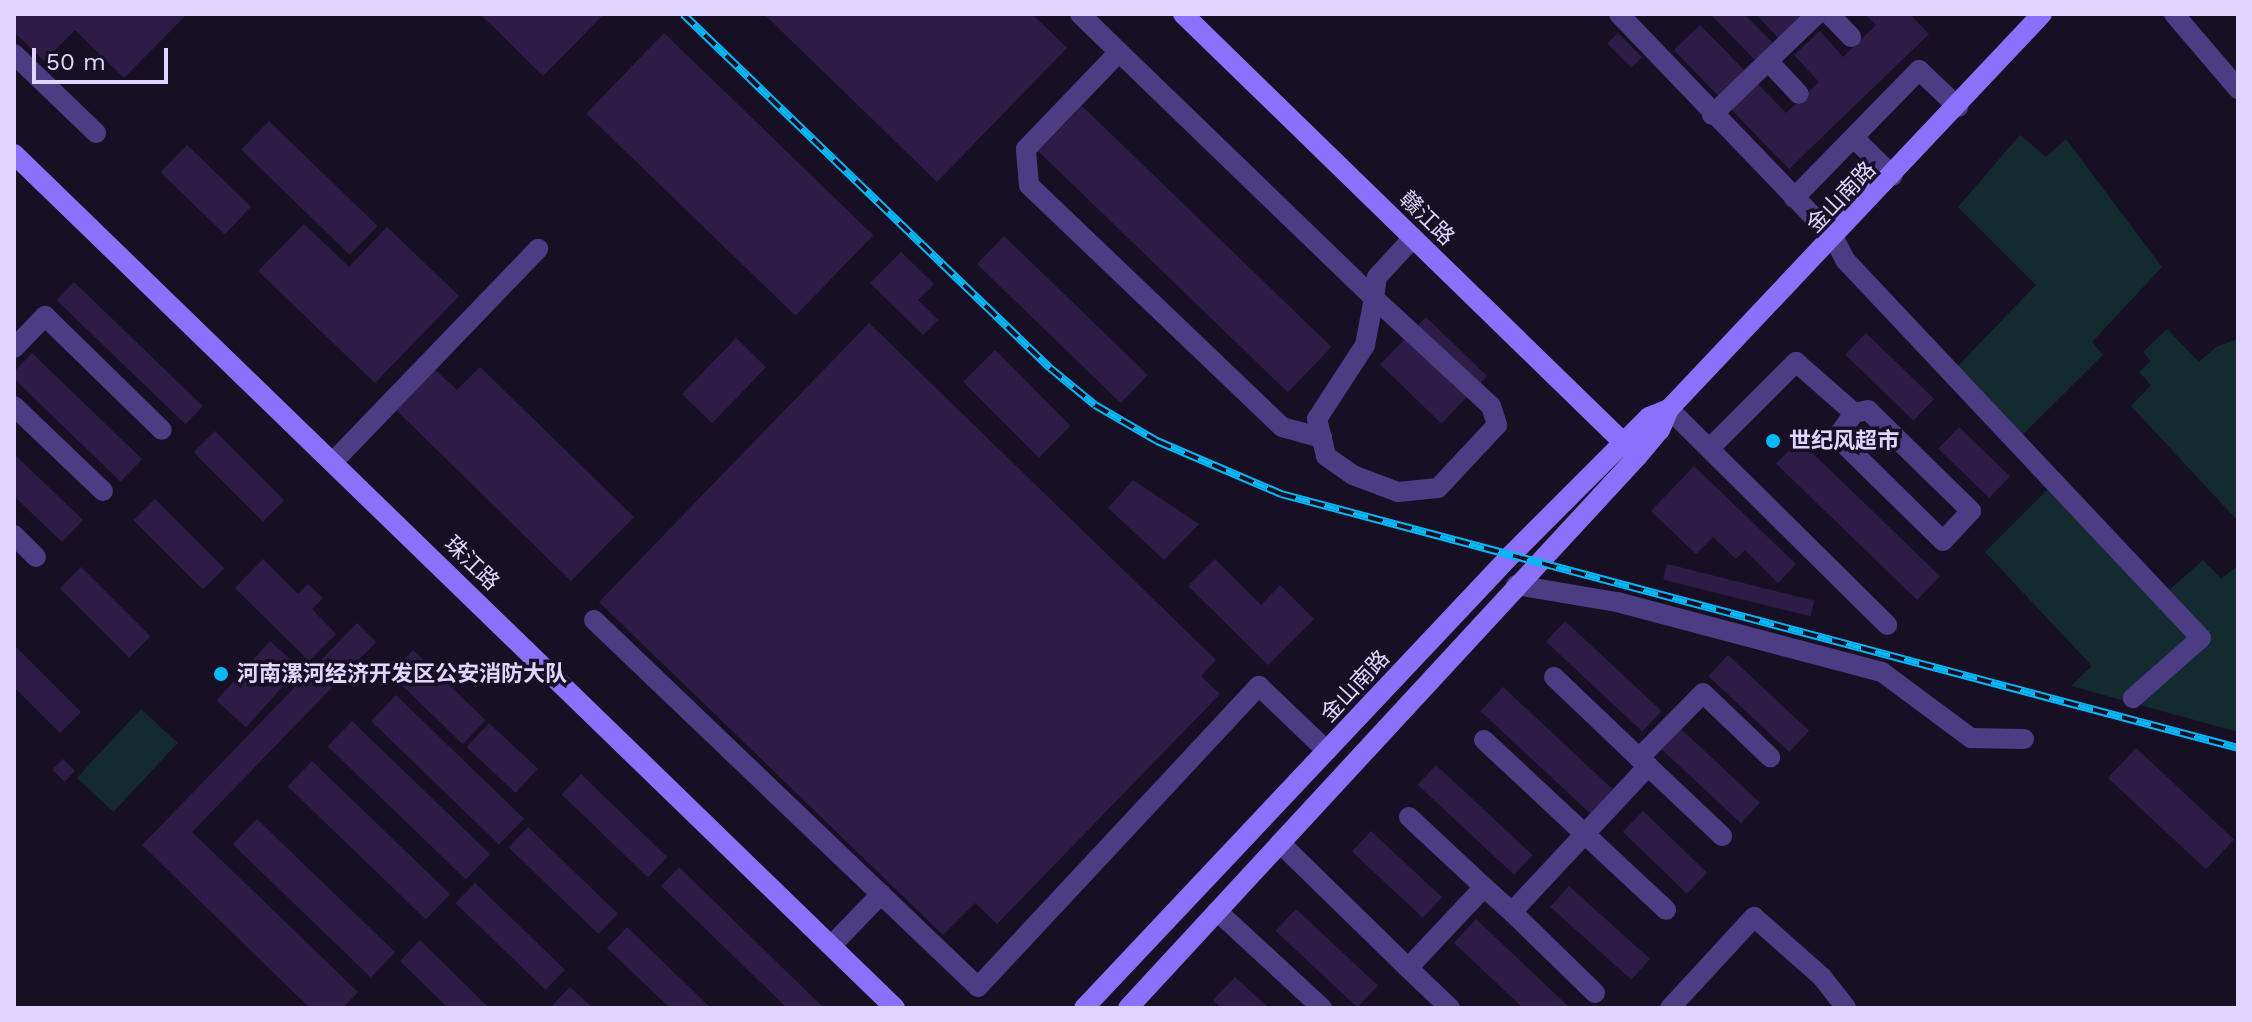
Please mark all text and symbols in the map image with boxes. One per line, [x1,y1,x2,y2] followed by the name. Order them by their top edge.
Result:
[36,32,172,82] scale bar
[46,48,106,76] text: 50 m
[1801,156,1881,238] street label: 金山南路
[1394,186,1460,250] street label: 赣江路
[1789,428,1899,454] place label: 世纪风超市
[1764,432,1782,450] marker: 世纪风超市
[439,531,505,595] street label: 珠江路
[1315,645,1395,727] street label: 金山南路
[237,661,567,687] place label: 河南漯河经济开发区公安消防大队
[212,665,230,683] marker: 河南漯河经济开发区公安消防大队

